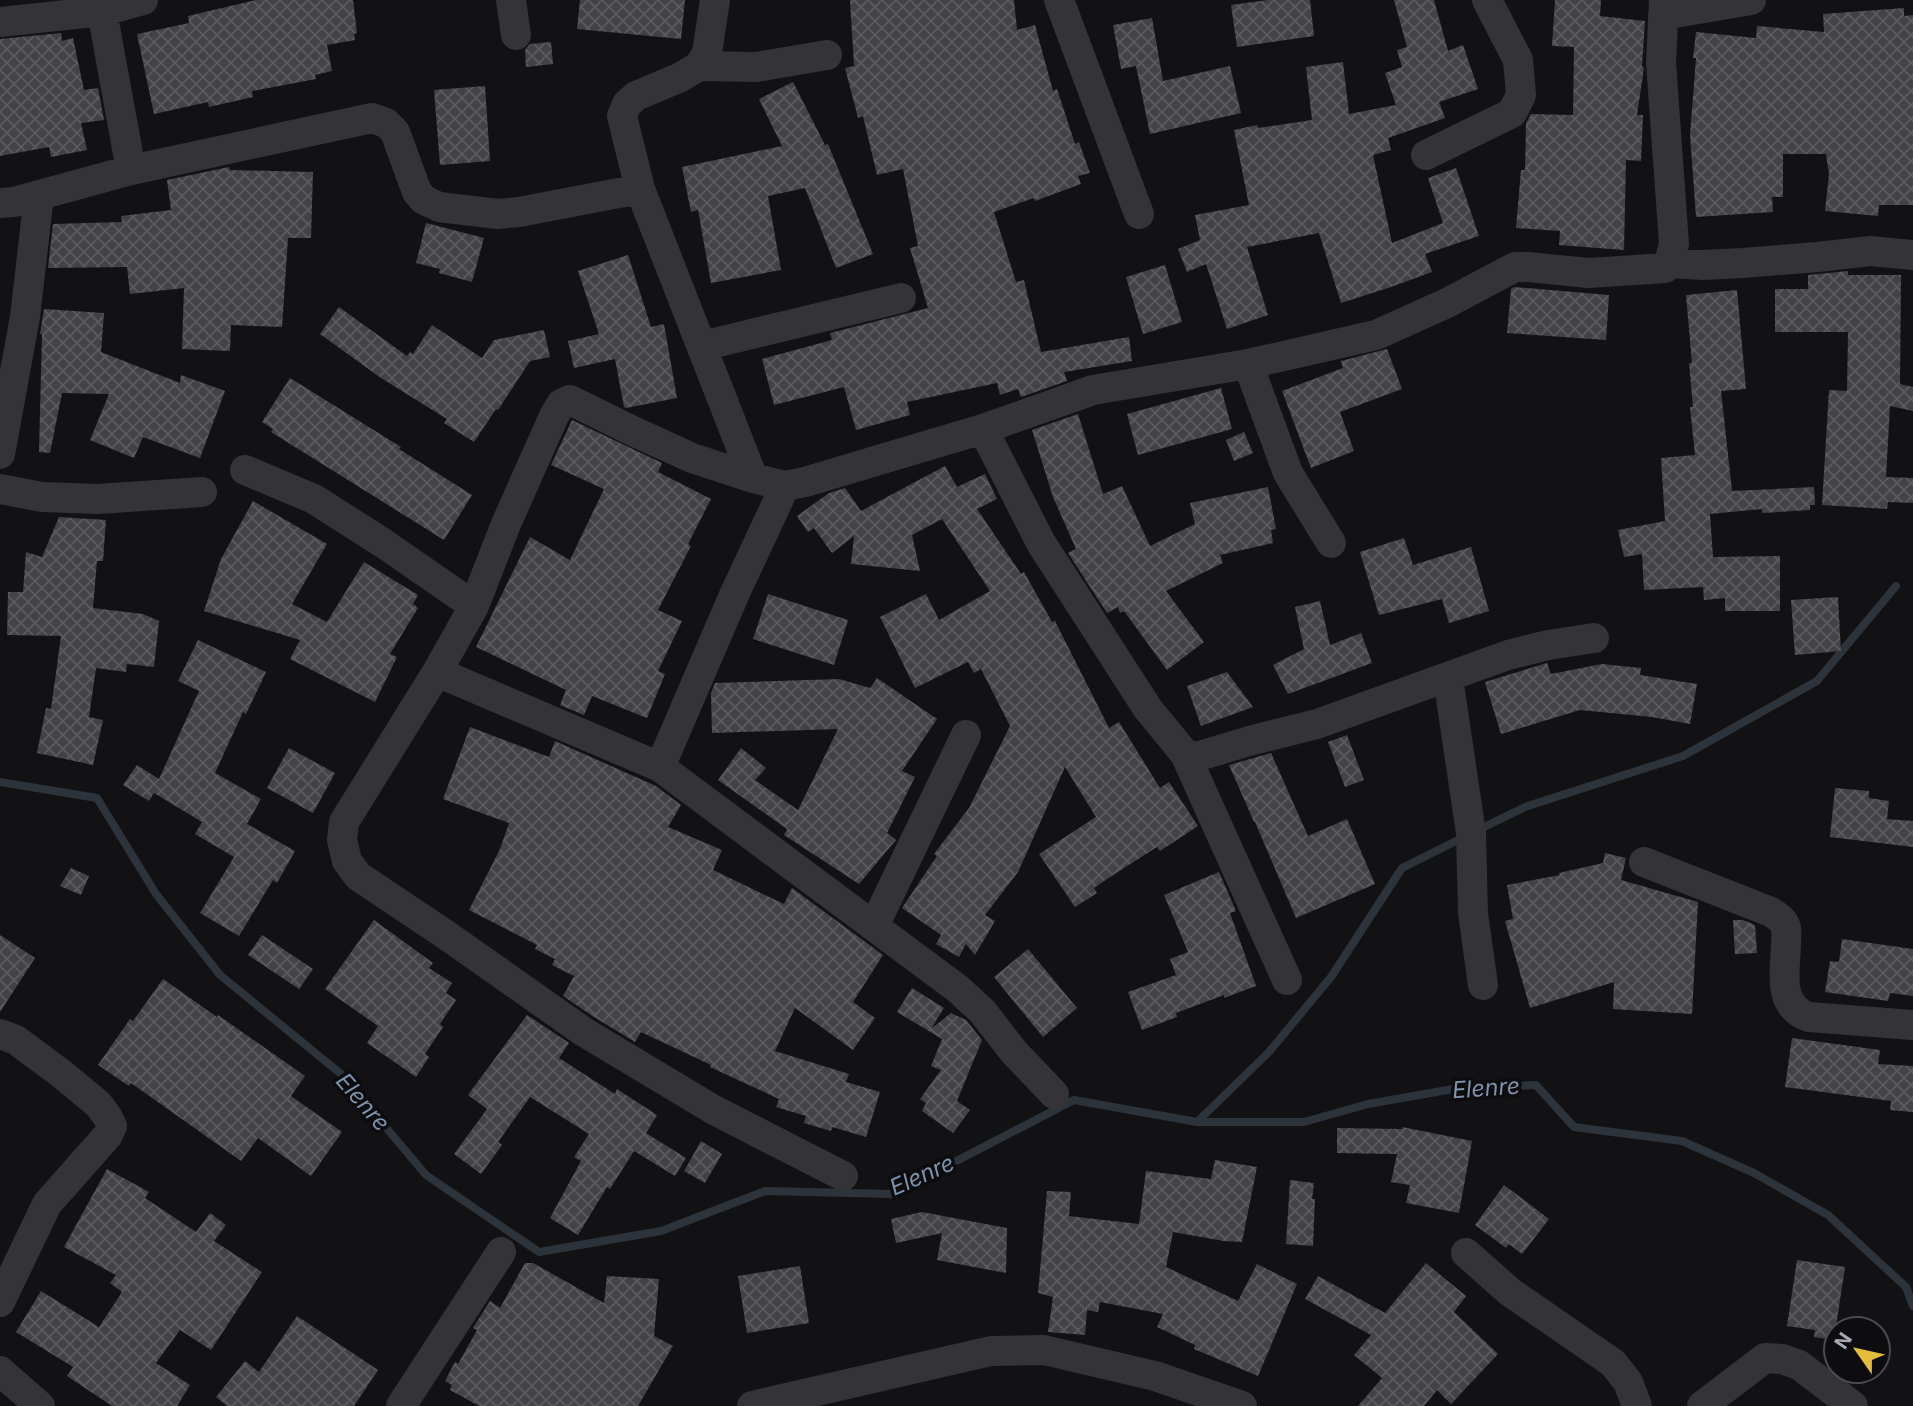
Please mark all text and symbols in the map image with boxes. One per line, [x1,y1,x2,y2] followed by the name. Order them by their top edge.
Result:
[330,1067,396,1137] water label: Elenre
[1451,1072,1521,1104] water label: Elenre
[885,1148,959,1202] water label: Elenre
[1822,1315,1892,1385] north arrow
[1830,1328,1857,1353] text: N

